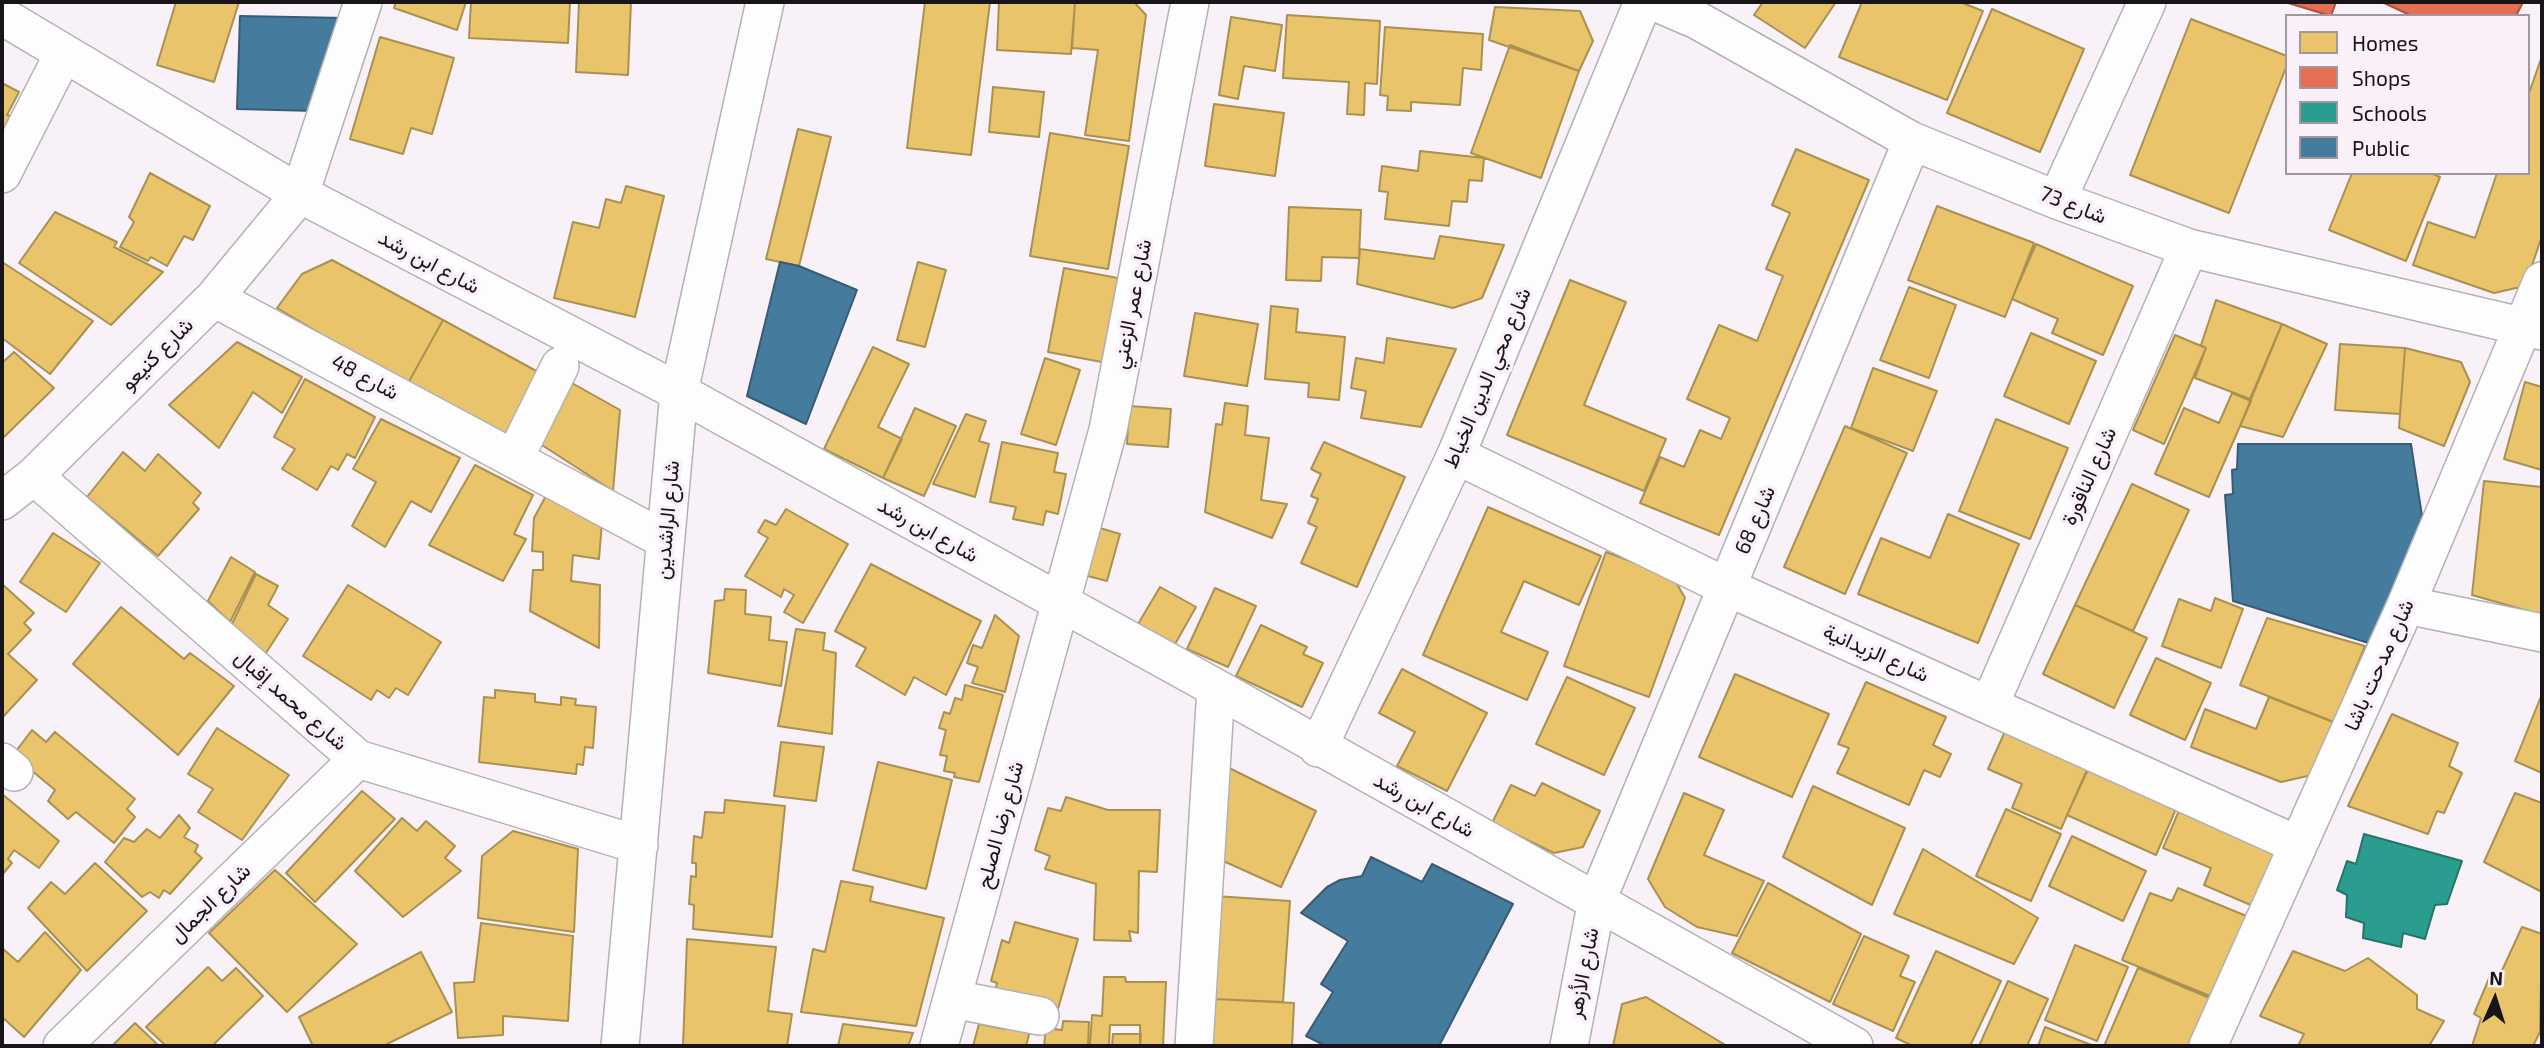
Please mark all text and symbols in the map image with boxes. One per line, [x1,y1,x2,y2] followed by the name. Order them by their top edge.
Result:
[2285,14,2530,175] legend
[2352,30,2418,55] text: Homes
[2352,65,2411,90] text: Shops
[2352,100,2427,125] text: Schools
[2352,135,2410,160] text: Public
[2036,181,2110,229] street label: شارع 73
[374,225,484,299] street label: شارع ابن رشد
[1107,237,1157,371] street label: شارع عمر الزعني
[1438,284,1536,472] street label: شارع محي الدين الخياط
[115,312,199,396] street label: شارع كنيعو
[327,349,403,405] street label: شارع 48
[2056,423,2122,529] street label: شارع الناقورة
[649,459,685,581] street label: شارع الراشدين
[1729,482,1781,558] street label: شارع 68
[873,492,983,568] street label: شارع ابن رشد
[2339,595,2419,735] street label: شارع مدحت باشا
[1819,619,1933,687] street label: شارع الزيدانية
[230,644,352,756] street label: شارع محمد إقبال
[971,759,1029,891] street label: شارع رضا الصلح
[1369,767,1479,843] street label: شارع ابن رشد
[164,858,256,948] street label: شارع الجمال
[1562,925,1604,1021] street label: شارع الأزهر
[2460,964,2530,1034] north arrow
[2489,966,2504,989] text: N

